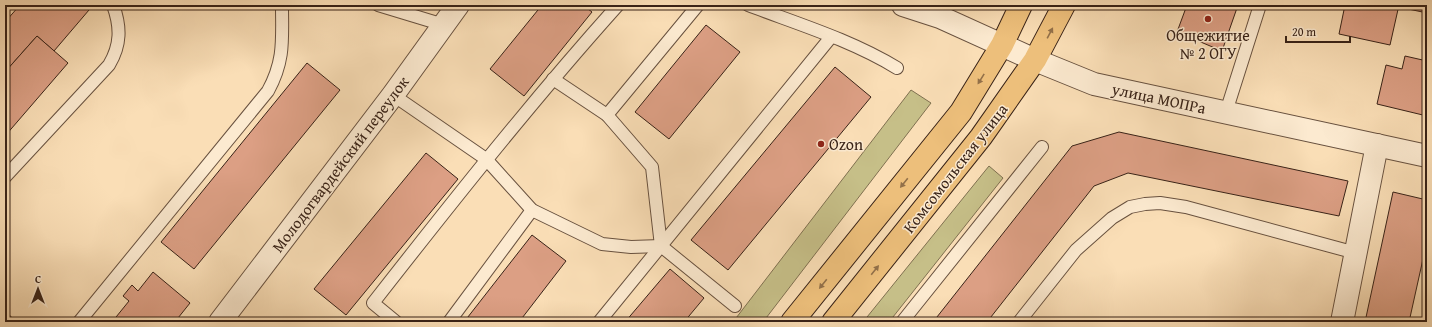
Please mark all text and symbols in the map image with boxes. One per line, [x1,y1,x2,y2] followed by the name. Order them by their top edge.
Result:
[1203,14,1213,24] marker: Общежитие № 2 ОГУ
[1286,18,1350,44] scale bar
[1166,23,1250,65] place label: Общежитие № 2 ОГУ
[1292,23,1316,40] text: 20 m
[1046,27,1053,38] one-way arrow
[266,70,415,257] street label: Молодогвардейский переулок
[978,73,985,85] one-way arrow
[1109,76,1209,120] street label: улица МОПРа
[897,98,1013,238] street label: Комсомольская улица
[829,132,863,156] place label: Ozon
[816,139,826,149] marker: Ozon
[900,177,908,188] one-way arrow
[871,264,880,275] one-way arrow
[18,269,58,309] north arrow
[35,271,41,287] text: С
[818,279,827,290] one-way arrow

